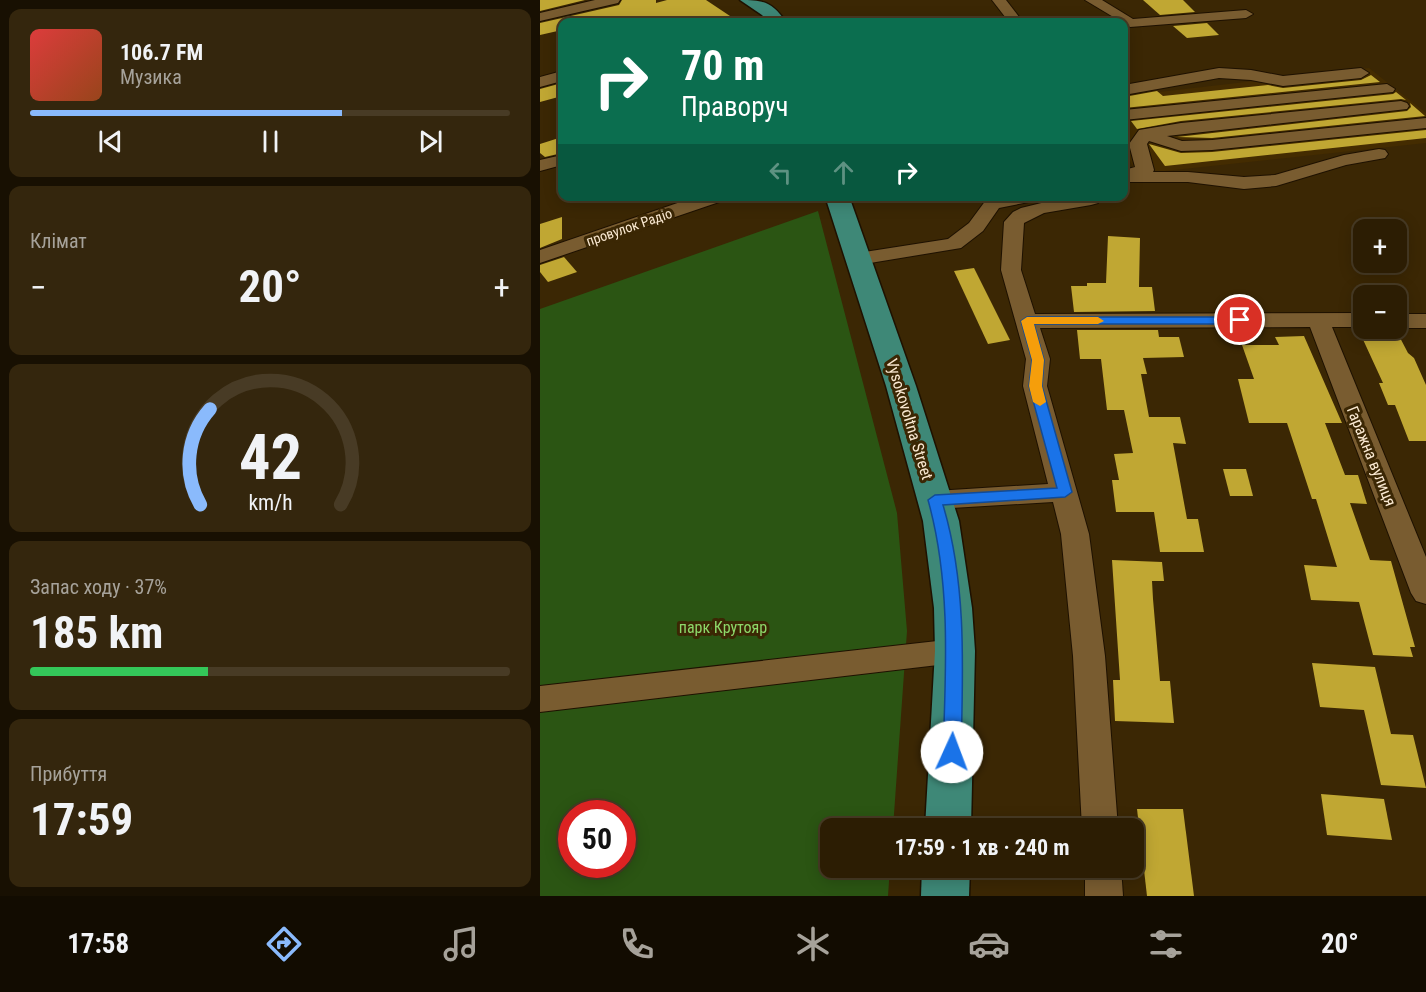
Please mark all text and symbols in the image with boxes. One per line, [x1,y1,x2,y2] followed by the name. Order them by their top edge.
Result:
[120,40,203,65] text: 106.7 FM
[681,41,764,90] text: 70 m
[582,42,660,120] icon: right
[120,65,182,89] text: Музика
[681,91,789,123] text: Праворуч
[94,125,127,158] icon: previous
[254,125,287,158] icon: pause
[414,125,447,158] icon: next
[764,156,797,189] icon: left
[827,156,860,189] icon: ahead
[890,156,923,189] icon: right
[584,205,674,249] street label: провулок Радіо
[1353,219,1407,339] map controls
[1353,219,1407,273] button: +
[30,229,87,253] text: Клімат
[239,260,302,313] text: 20°
[30,268,47,307] text: −
[494,268,510,307] text: +
[1353,285,1407,339] button: −
[1214,294,1265,345] pin
[1223,303,1256,336] icon: arrive
[882,356,937,482] street label: Vysokovoltna Street
[1343,403,1400,509] street label: Гаражна вулиця
[238,421,302,494] text: 42
[248,490,292,515] text: km/h
[30,575,167,599] text: Запас ходу · 37%
[30,606,163,659] text: 185 km
[679,618,767,637] park label: парк Крутояр
[920,720,984,784] position arrow
[30,762,107,786] text: Прибуття
[30,793,133,846] text: 17:59
[558,800,636,878] speed limit sign: 50
[894,835,1070,860] text: 17:59 · 1 хв · 240 m
[263,923,305,965] icon: directions
[440,923,482,965] icon: music
[616,923,658,965] icon: phone
[792,923,834,965] icon: climate
[968,923,1010,965] icon: car
[1145,923,1187,965] icon: filters
[67,928,129,960] text: 17:58
[1321,928,1359,960] text: 20°

